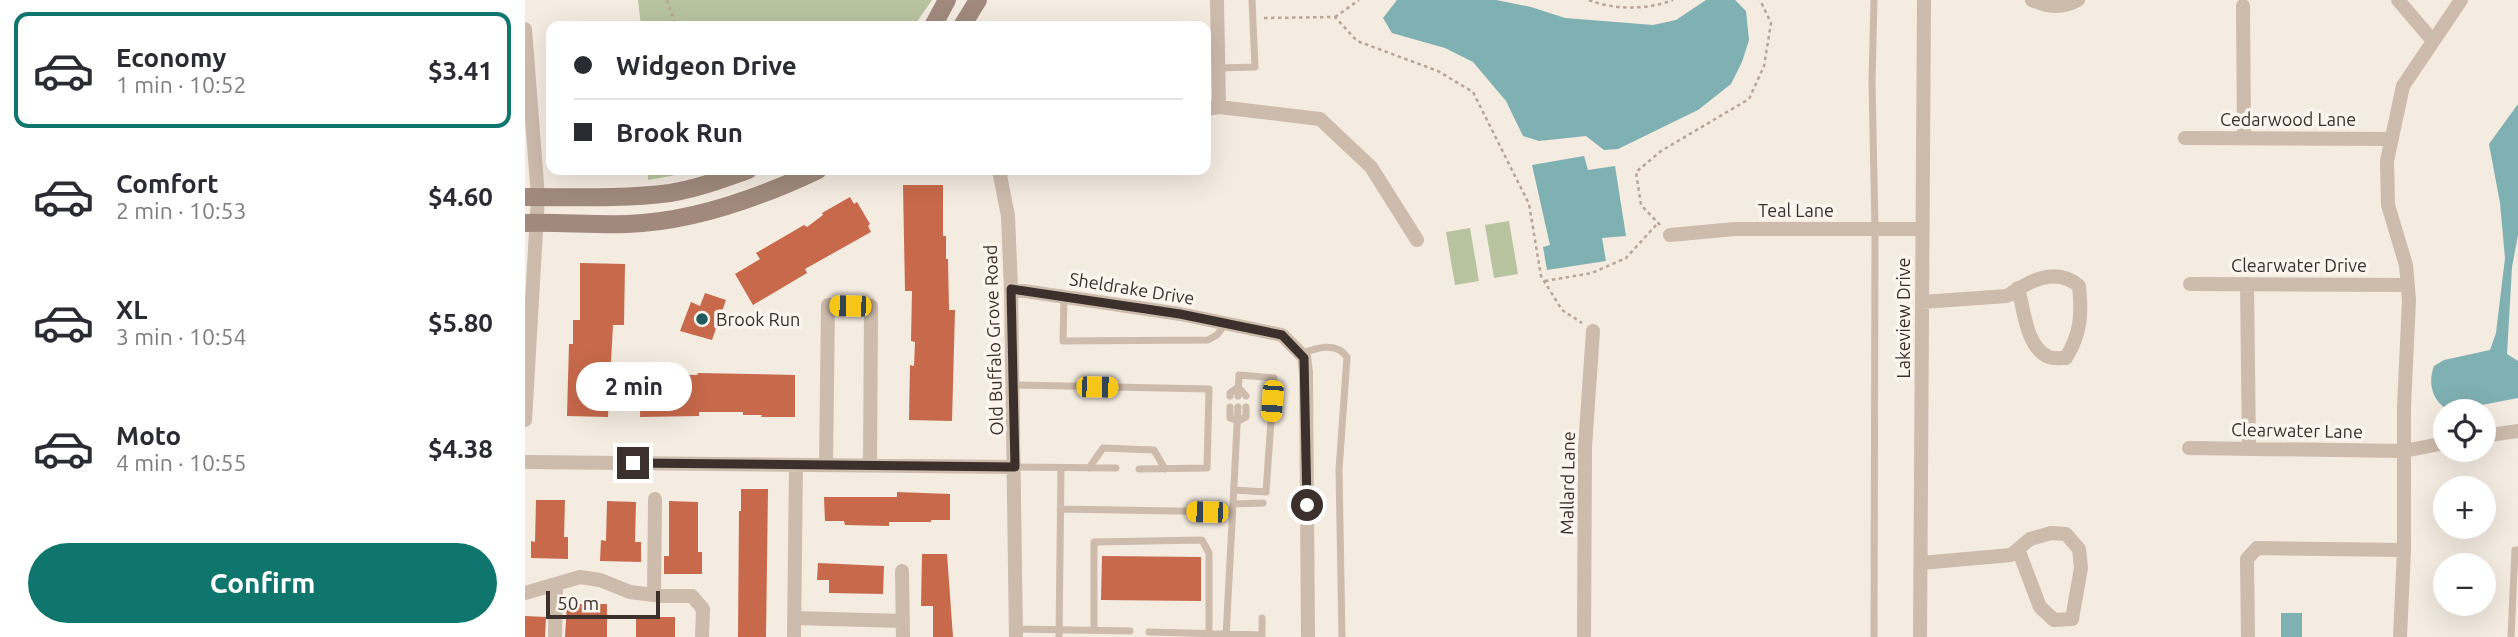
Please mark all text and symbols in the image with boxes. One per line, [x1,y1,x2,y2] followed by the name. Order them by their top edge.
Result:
[32,39,95,102] icon: car
[116,43,226,72] text: Economy
[616,51,797,80] text: Widgeon Drive
[428,56,493,85] text: $3.41
[116,72,247,97] text: 1 min · 10:52
[2220,109,2356,129] street label: Cedarwood Lane
[616,118,743,147] text: Brook Run
[32,165,95,228] icon: car
[116,169,219,198] text: Comfort
[428,182,493,211] text: $4.60
[116,198,247,223] text: 2 min · 10:53
[1758,200,1834,220] street label: Teal Lane
[980,244,1006,436] street label: Old Buffalo Grove Road
[2231,255,2367,275] street label: Clearwater Drive
[1893,258,1913,378] street label: Lakeview Drive
[1068,268,1196,308] street label: Sheldrake Drive
[32,291,95,354] icon: car
[116,295,147,324] text: XL
[829,295,872,317] car
[428,308,493,337] text: $5.80
[716,309,800,329] place label: Brook Run
[694,311,710,327] marker: Brook Run
[116,324,247,349] text: 3 min · 10:54
[575,362,691,410] callout: 2 min
[605,374,663,399] text: 2 min
[1076,376,1119,398] car
[1261,379,1284,423] car
[2433,399,2496,616] map controls
[2433,399,2496,462] button: locate
[32,417,95,480] icon: car
[2231,419,2363,441] street label: Clearwater Lane
[116,421,181,450] text: Moto
[1556,431,1578,535] street label: Mallard Lane
[428,434,493,463] text: $4.38
[617,447,649,479] route end
[116,450,247,475] text: 4 min · 10:55
[2433,476,2496,539] button: +
[1291,489,1323,521] route start
[1186,501,1229,523] car
[28,543,497,623] button: Confirm
[2433,553,2496,616] button: −
[546,588,660,620] scale bar
[557,592,599,614] text: 50 m

